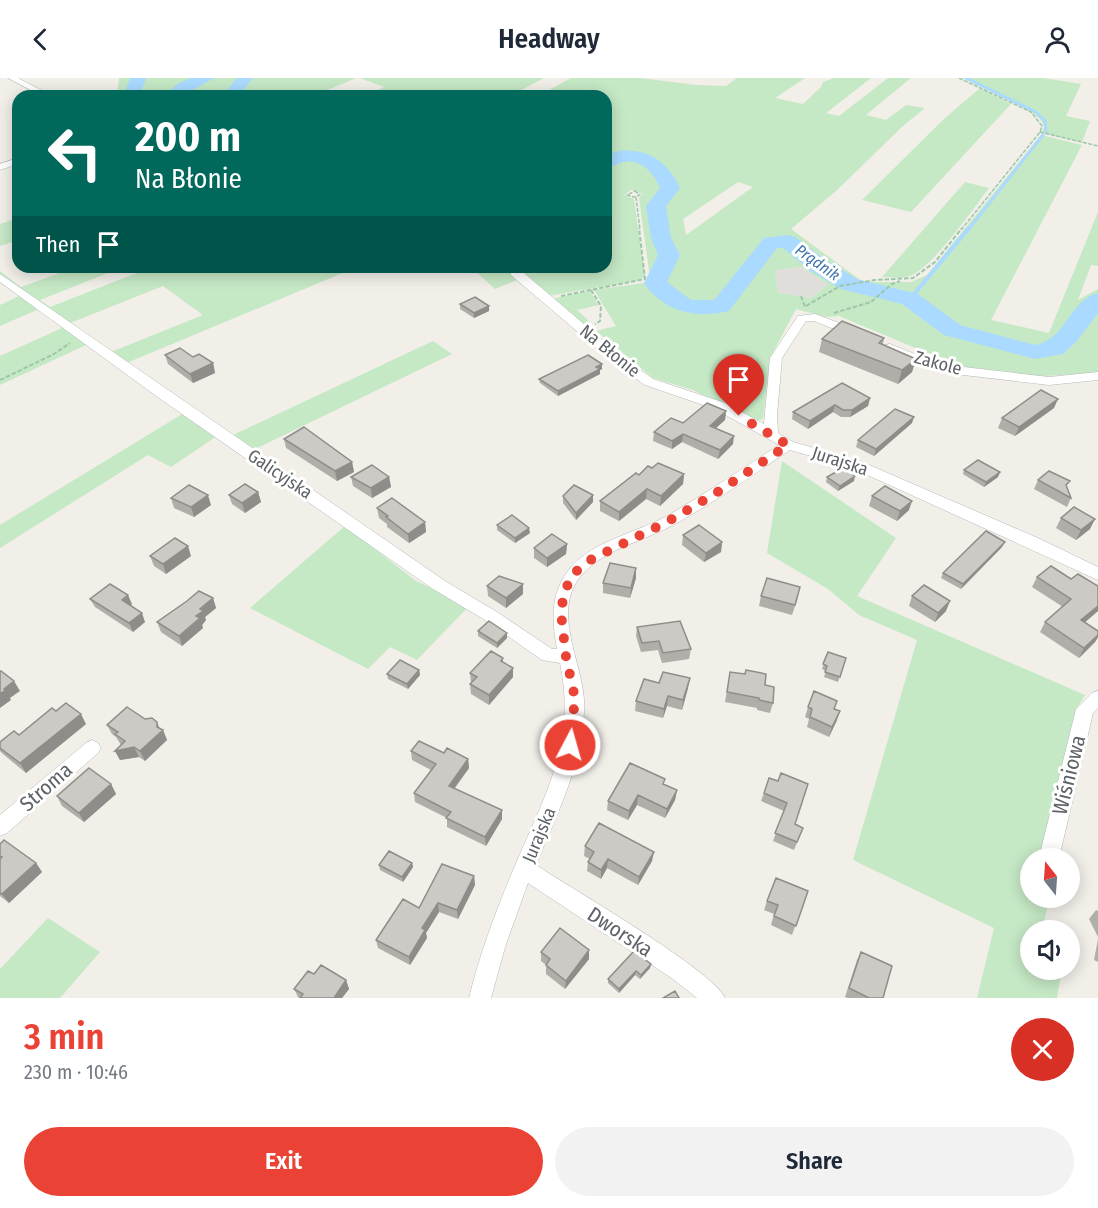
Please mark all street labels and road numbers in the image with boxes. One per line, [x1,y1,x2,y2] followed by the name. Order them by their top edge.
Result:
[575,320,645,382] street label: Na Błonie
[912,346,964,380] street label: Zakole
[809,442,871,480] street label: Jurajska
[244,444,317,504] street label: Galicyjska
[1047,732,1091,818] street label: Wiśniowa
[14,757,78,817] street label: Stroma
[518,804,560,866] street label: Jurajska
[582,901,658,963] street label: Dworska

